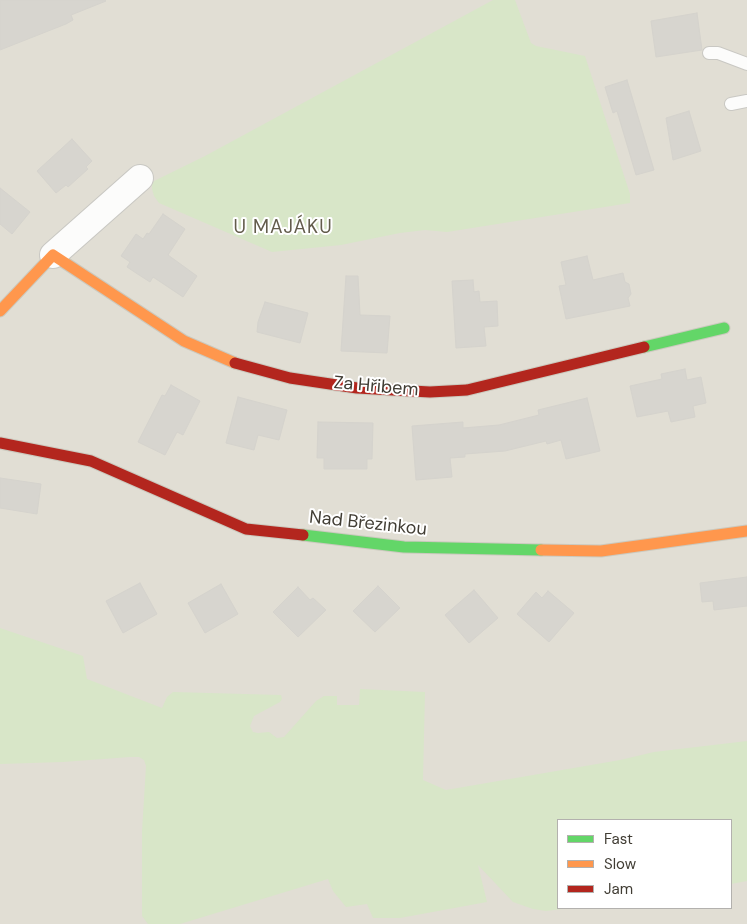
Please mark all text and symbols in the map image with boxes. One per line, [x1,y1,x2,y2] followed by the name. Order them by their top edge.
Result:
[232,217,334,239] district label: U MAJÁKU
[333,373,419,401] street label: Za Hřibem
[308,507,428,541] street label: Nad Březinkou
[557,819,732,909] legend
[604,829,633,849] text: Fast
[604,854,636,874] text: Slow
[604,879,633,899] text: Jam

